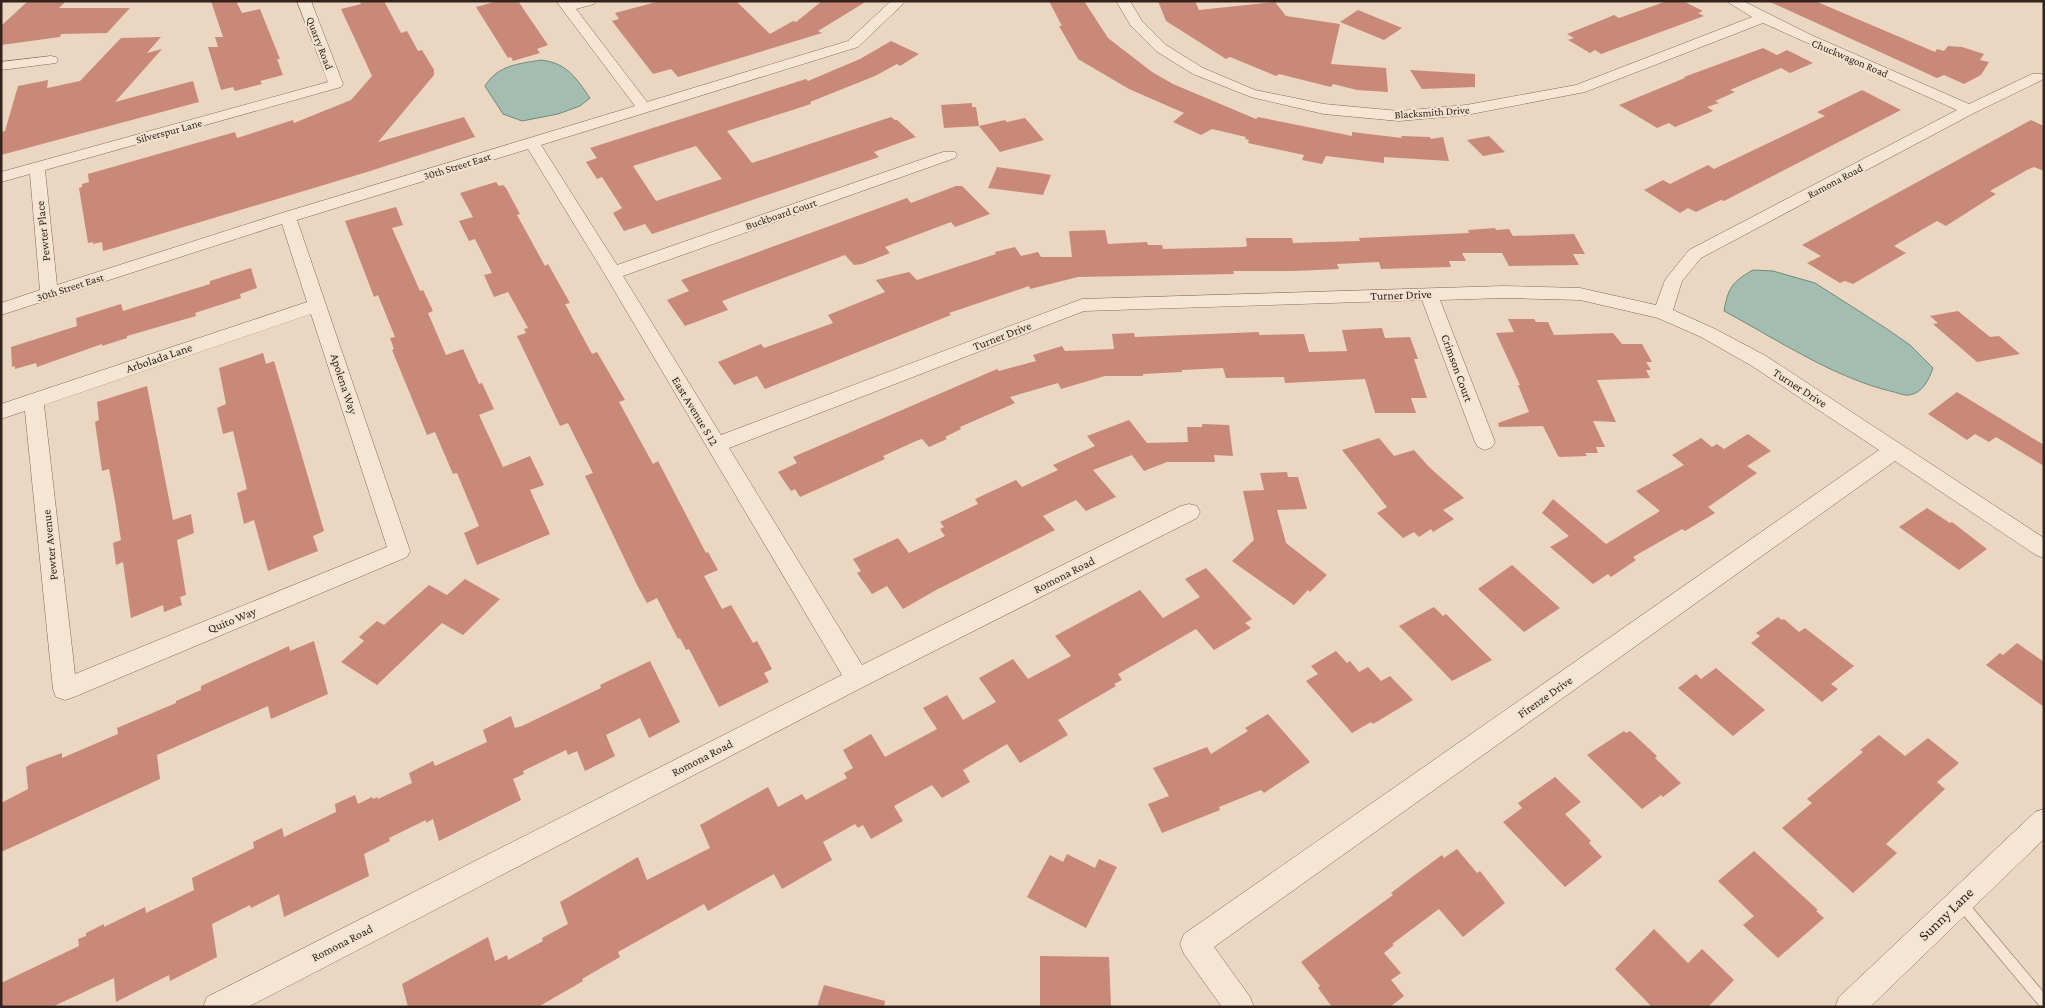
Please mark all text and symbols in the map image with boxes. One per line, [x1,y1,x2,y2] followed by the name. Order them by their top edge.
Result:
[304,15,336,72] street label: Quarry Road
[1810,36,1890,81] street label: Chuckwagon Road
[1394,103,1470,121] street label: Blacksmith Drive
[135,116,204,147] street label: Silverspur Lane
[422,150,493,182] street label: 30th Street East
[1805,161,1865,201] street label: Ramona Road
[744,196,819,232] street label: Buckboard Court
[33,200,53,262] street label: Pewter Place
[35,270,105,304] street label: 30th Street East
[1370,287,1432,303] street label: Turner Drive
[971,318,1033,354] street label: Turner Drive
[1438,332,1476,405] street label: Crimson Court
[124,340,194,376] street label: Arbolada Lane
[328,352,361,417] street label: Apolena Way
[1770,365,1830,411] street label: Turner Drive
[669,374,721,448] street label: East Avenue S 12
[39,509,61,581] street label: Pewter Avenue
[1031,553,1097,596] street label: Romona Road
[206,604,259,636] street label: Quito Way
[1515,673,1575,721] street label: Firenze Drive
[669,736,735,779] street label: Romona Road
[1915,884,1978,945] street label: Sunny Lane
[309,921,375,964] street label: Romona Road

